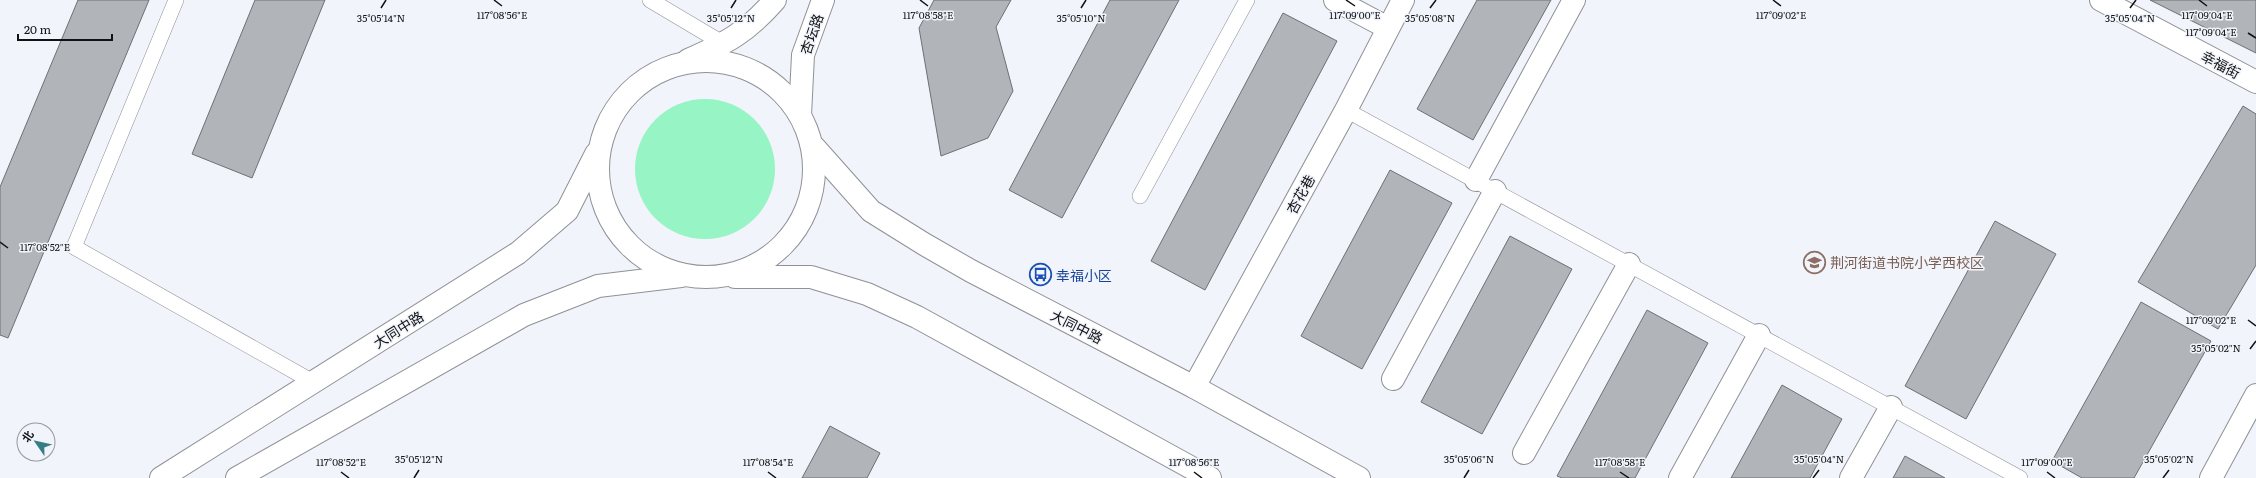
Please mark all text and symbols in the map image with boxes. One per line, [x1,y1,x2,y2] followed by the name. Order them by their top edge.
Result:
[477,7,527,22] text: 117°08'56"E
[903,7,953,22] text: 117°08'58"E
[1329,7,1381,22] text: 117°09'00"E
[1756,7,1806,22] text: 117°09'02"E
[2181,7,2233,22] text: 117°09'04"E
[357,10,405,25] text: 35°05'14"N
[707,10,755,25] text: 35°05'12"N
[1056,10,1106,25] text: 35°05'10"N
[1405,10,1455,25] text: 35°05'08"N
[2105,10,2155,25] text: 35°05'04"N
[795,11,827,57] street label: 杏坛路
[18,16,112,42] scale bar
[24,20,51,38] text: 20 m
[2185,24,2237,39] text: 117°09'04"E
[2198,45,2244,83] street label: 幸福街
[1281,171,1319,217] street label: 杏花巷
[20,239,70,254] text: 117°08'52"E
[1801,249,1827,275] school or university icon: 荆河街道书院小学西校区
[1830,252,1984,272] place label: 荆河街道书院小学西校区
[1027,262,1053,288] bus stop icon: 幸福小区
[1056,265,1112,285] place label: 幸福小区
[1048,304,1106,348] street label: 大同中路
[369,306,427,352] street label: 大同中路
[2186,312,2236,327] text: 117°09'02"E
[2191,340,2241,355] text: 35°05'02"N
[16,422,56,462] north arrow
[17,427,37,445] text: 北
[395,451,443,466] text: 35°05'12"N
[1444,451,1494,466] text: 35°05'06"N
[1794,451,1844,466] text: 35°05'04"N
[2144,451,2194,466] text: 35°05'02"N
[316,454,366,469] text: 117°08'52"E
[743,454,793,469] text: 117°08'54"E
[1169,454,1219,469] text: 117°08'56"E
[1595,454,1645,469] text: 117°08'58"E
[2021,454,2073,469] text: 117°09'00"E

